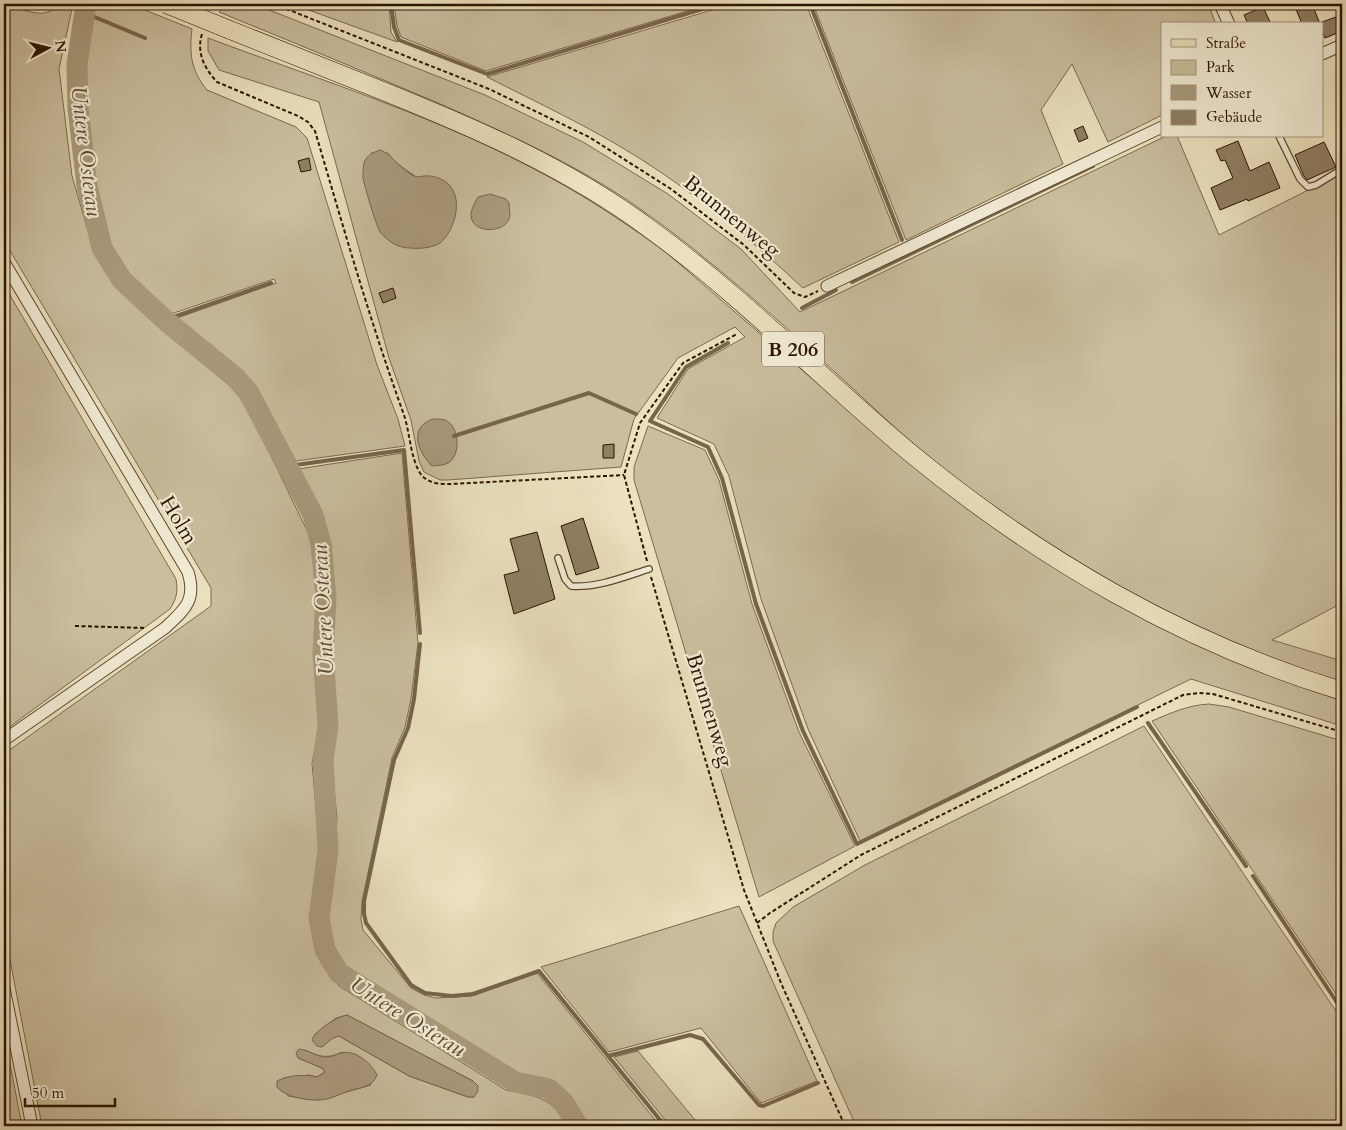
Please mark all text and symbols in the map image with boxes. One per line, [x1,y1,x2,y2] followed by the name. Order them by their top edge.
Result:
[22,22,72,72] north arrow
[1161,22,1324,138] legend
[1206,33,1246,53] text: Straße
[50,39,71,54] text: N
[1206,57,1235,77] text: Park
[1205,83,1252,103] text: Wasser
[63,84,109,218] water label: Untere Osterau
[1206,107,1263,127] text: Gebäude
[677,168,786,265] street label: Brunnenweg
[762,332,824,366] road number: B 206
[153,490,205,550] street label: Holm
[305,544,341,676] water label: Untere Osterau
[679,650,741,771] street label: Brunnenweg
[344,969,471,1064] water label: Untere Osterau
[25,1075,115,1107] scale bar
[32,1083,64,1103] text: 50 m

